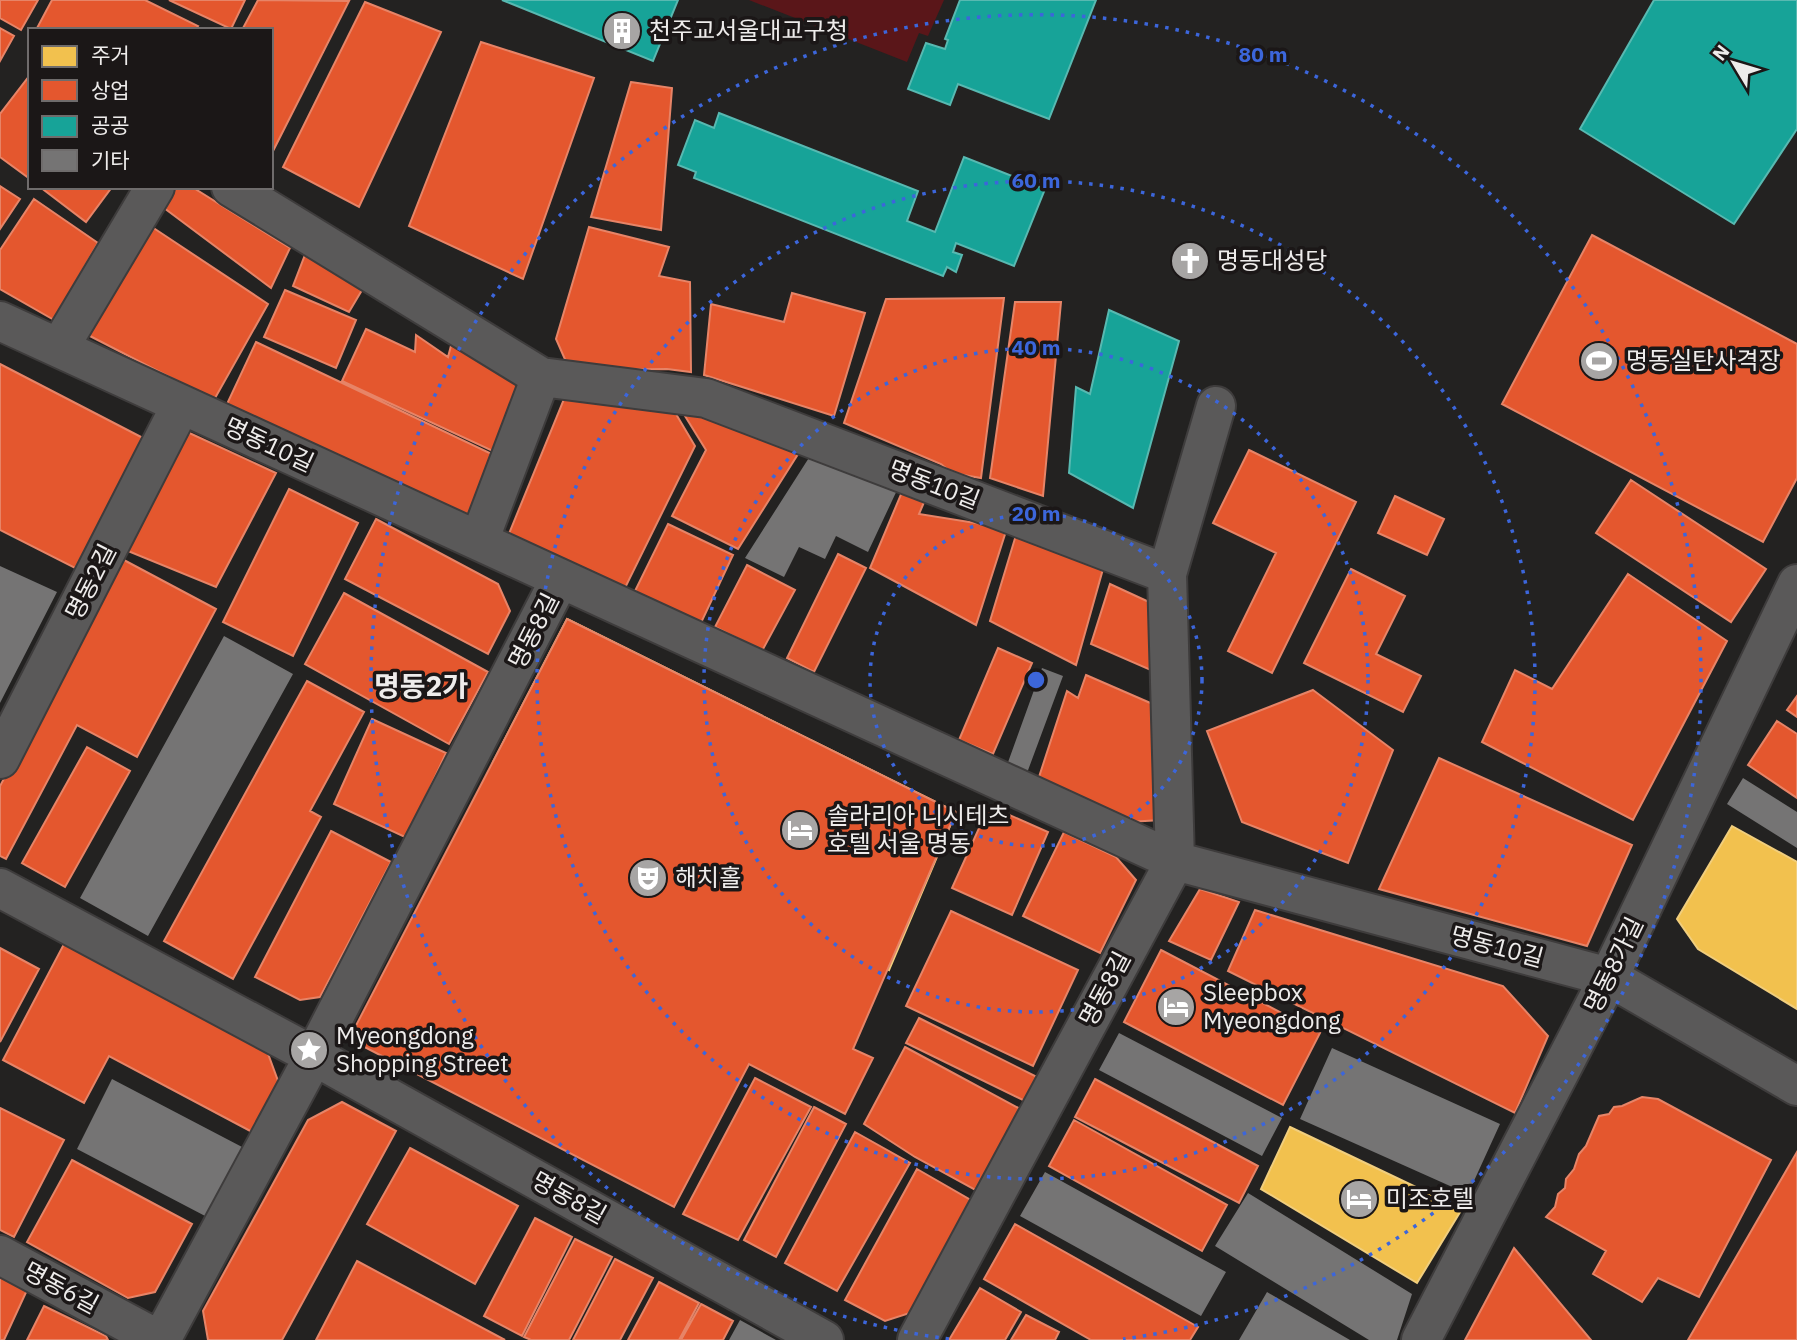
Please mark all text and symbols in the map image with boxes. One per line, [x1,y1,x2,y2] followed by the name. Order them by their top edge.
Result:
[601,10,643,52] building icon: 천주교서울대교구청
[649,14,848,46] place label: 천주교서울대교구청
[28,28,273,189] legend
[1699,28,1769,98] north arrow
[1239,40,1287,68] text: 80 m
[1707,40,1734,65] text: N
[91,41,130,69] text: 주거
[91,76,130,104] text: 상업
[91,111,130,139] text: 공공
[91,146,130,174] text: 기타
[1012,166,1060,194] text: 60 m
[1169,240,1211,282] church icon: 명동대성당
[1217,244,1327,276] place label: 명동대성당
[1012,333,1060,361] text: 40 m
[1578,340,1620,382] sports icon: 명동실탄사격장
[1626,344,1781,376] place label: 명동실탄사격장
[220,410,319,479] street label: 명동10길
[884,452,984,516] street label: 명동10길
[1012,499,1060,527] text: 20 m
[58,538,123,625] street label: 명동2길
[501,587,566,674] street label: 명동8길
[374,667,468,704] district label: 명동2가
[1024,668,1048,692] centre of rings
[827,799,1009,859] place label: 솔라리아 니시테츠 호텔 서울 명동
[779,809,821,851] hotel icon: 솔라리아 니시테츠 호텔 서울 명동
[627,857,669,899] theatre icon: 해치홀
[675,861,741,893] place label: 해치홀
[1576,911,1650,1018] street label: 명동8가길
[1447,918,1547,974] street label: 명동10길
[1071,945,1137,1032] street label: 명동8길
[1203,976,1341,1036] place label: Sleepbox Myeongdong
[1155,986,1197,1028] hotel icon: Sleepbox Myeongdong
[336,1019,509,1079] place label: Myeongdong Shopping Street
[288,1029,330,1071] place icon: Myeongdong Shopping Street
[526,1164,613,1231] street label: 명동8길
[1338,1178,1380,1220] hotel icon: 미조호텔
[1386,1182,1474,1214] place label: 미조호텔
[18,1254,105,1320] street label: 명동6길

